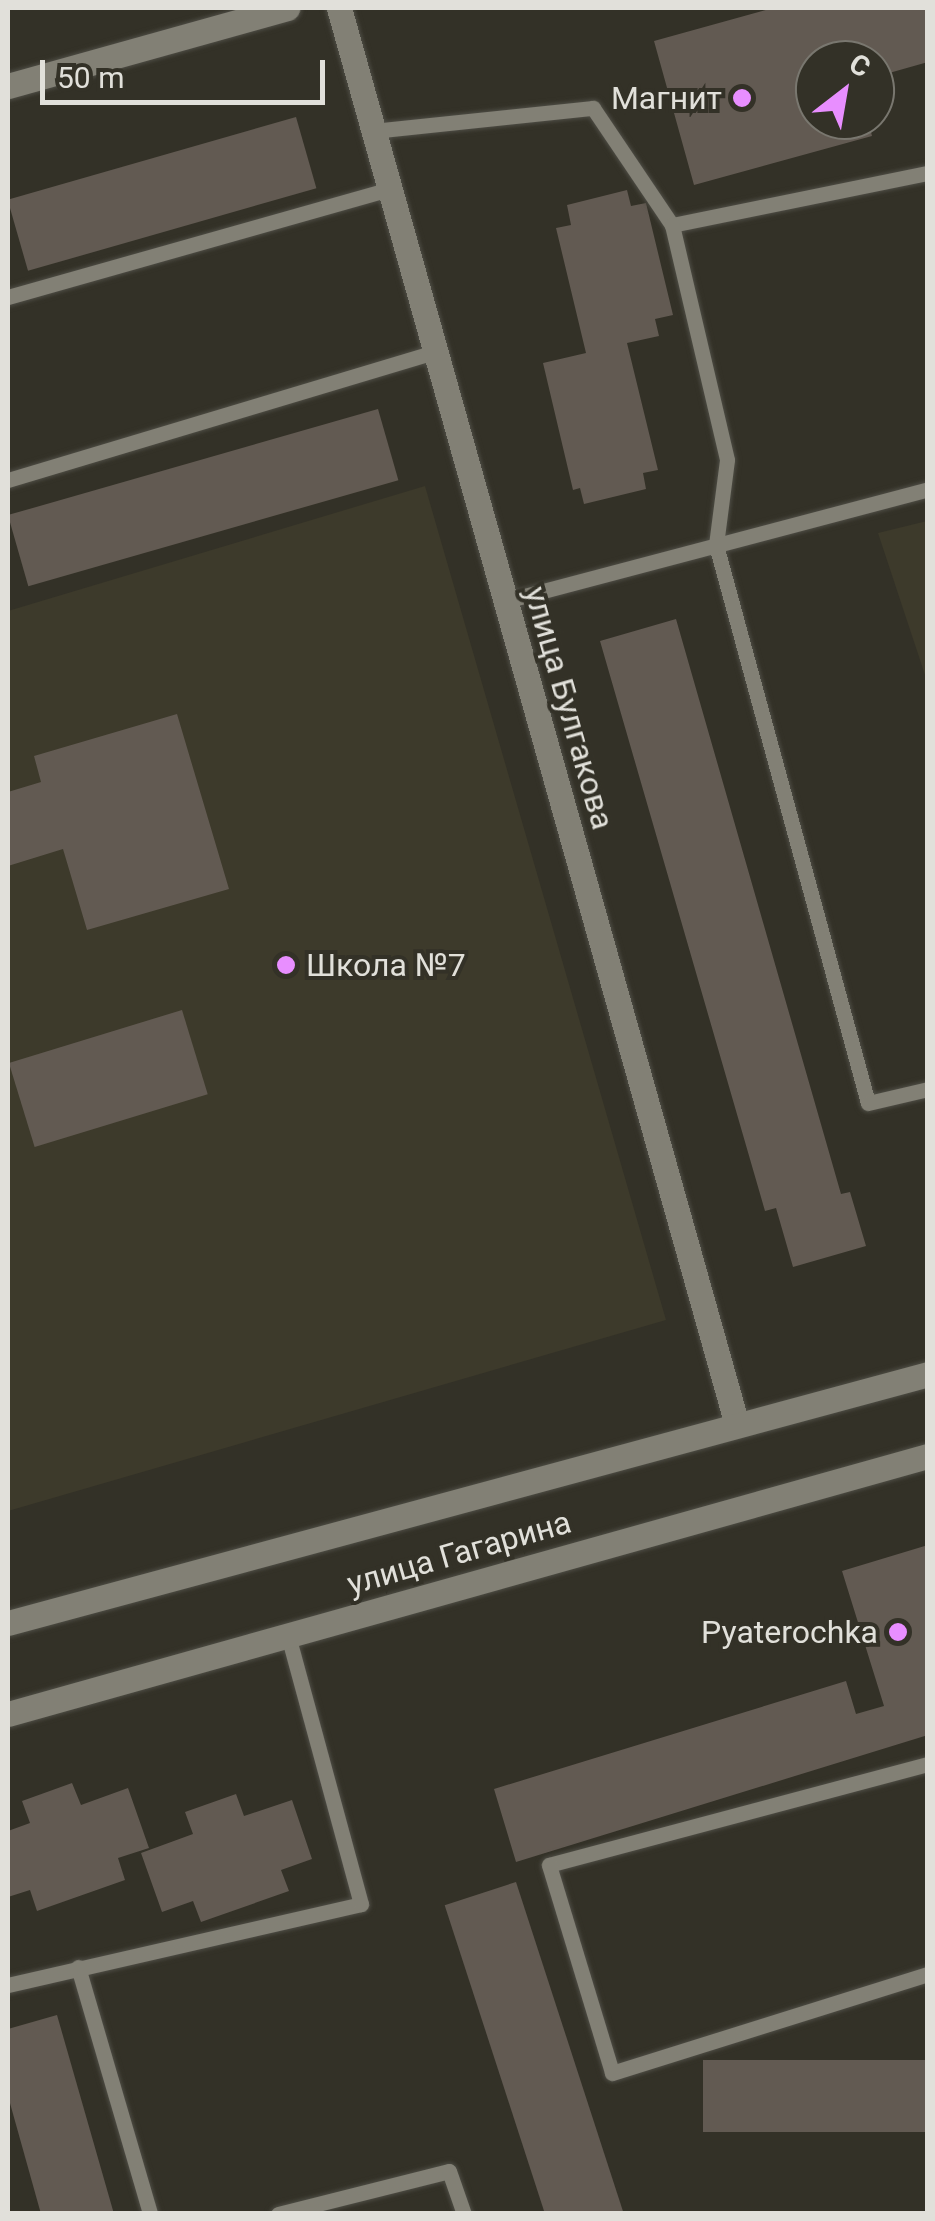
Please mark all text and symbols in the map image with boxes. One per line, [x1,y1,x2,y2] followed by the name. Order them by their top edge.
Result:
[45,40,330,102] scale bar
[795,40,895,140] north arrow
[843,47,876,84] text: С
[57,60,124,95] text: 50 m
[611,79,722,117] place label: Магнит
[731,87,753,109] marker: Магнит
[516,582,622,834] street label: улица Булгакова
[306,946,466,984] place label: Школа №7
[275,954,297,976] marker: Школа №7
[343,1503,575,1603] street label: улица Гагарина
[701,1613,878,1651] place label: Pyaterochka
[887,1621,909,1643] marker: Pyaterochka

